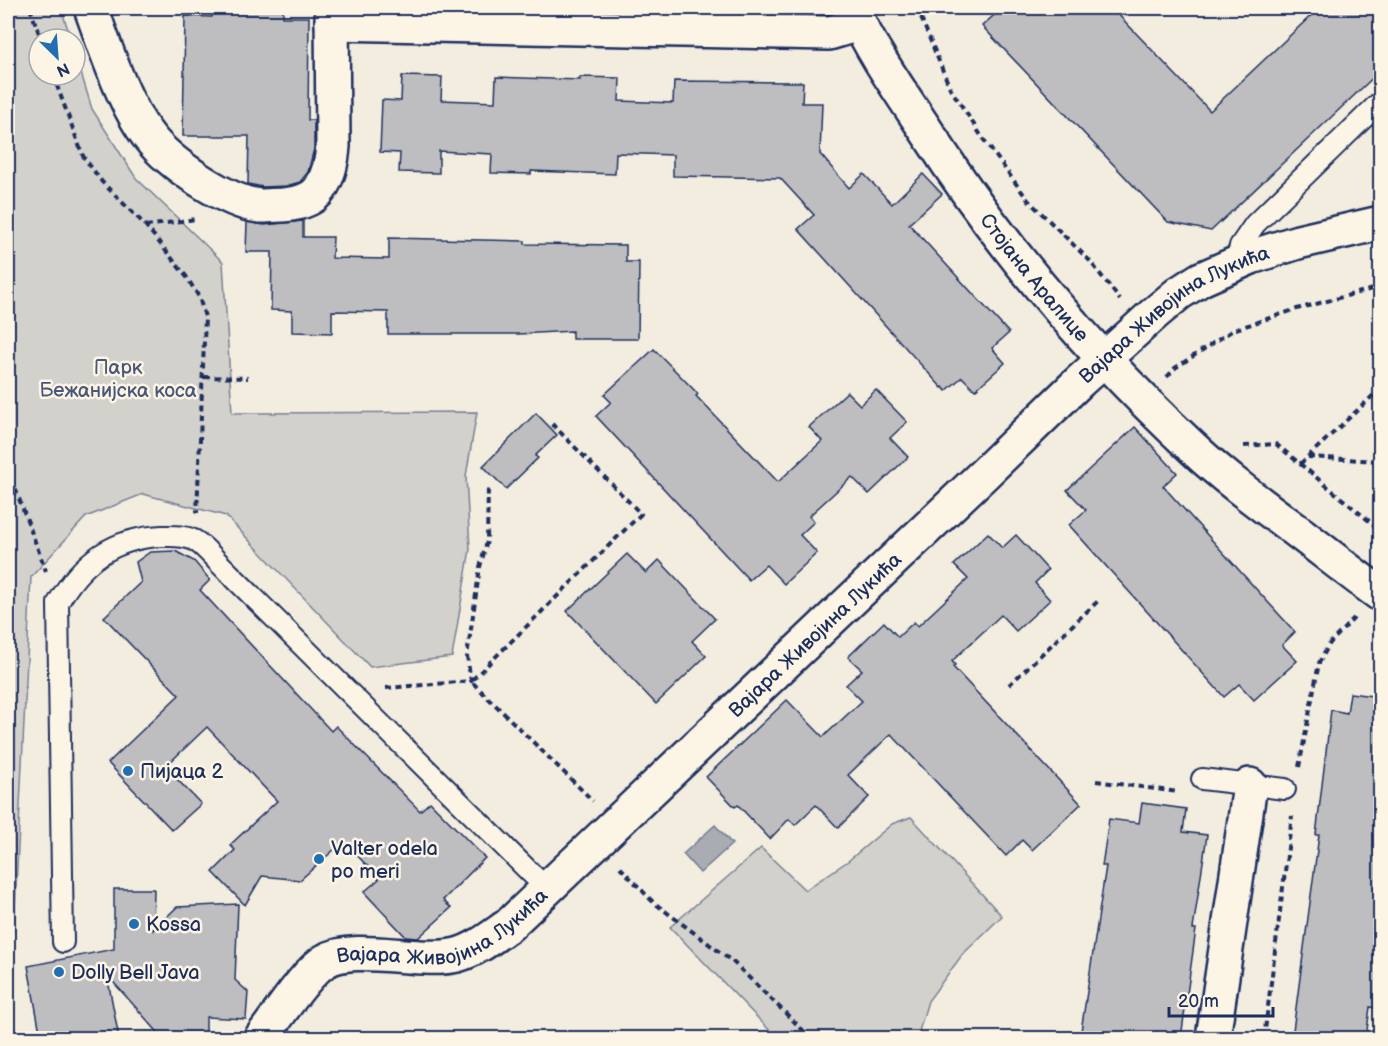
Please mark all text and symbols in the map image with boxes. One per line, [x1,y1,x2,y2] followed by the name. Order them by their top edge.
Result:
[27,27,87,87] north arrow
[53,58,72,80] text: N
[974,209,1093,347] street label: Стојана Аралице
[1074,241,1273,389] street label: Вајара Живојина Лукића
[39,356,197,403] park label: Парк Бежанијска коса
[724,548,907,723] street label: Вајара Живојина Лукића
[140,760,224,784] place label: Пијаца 2
[121,764,135,778] marker: Пијаца 2
[331,837,438,884] place label: Valter odela po meri
[312,852,326,866] marker: Valter odela po meri
[335,884,553,970] street label: Вајара Живојина Лукића
[146,913,201,937] place label: Kossa
[127,917,141,931] marker: Kossa
[71,961,200,985] place label: Dolly Bell Java
[52,965,66,979] marker: Dolly Bell Java
[1169,980,1272,1018] scale bar
[1178,991,1219,1012] text: 20 m

